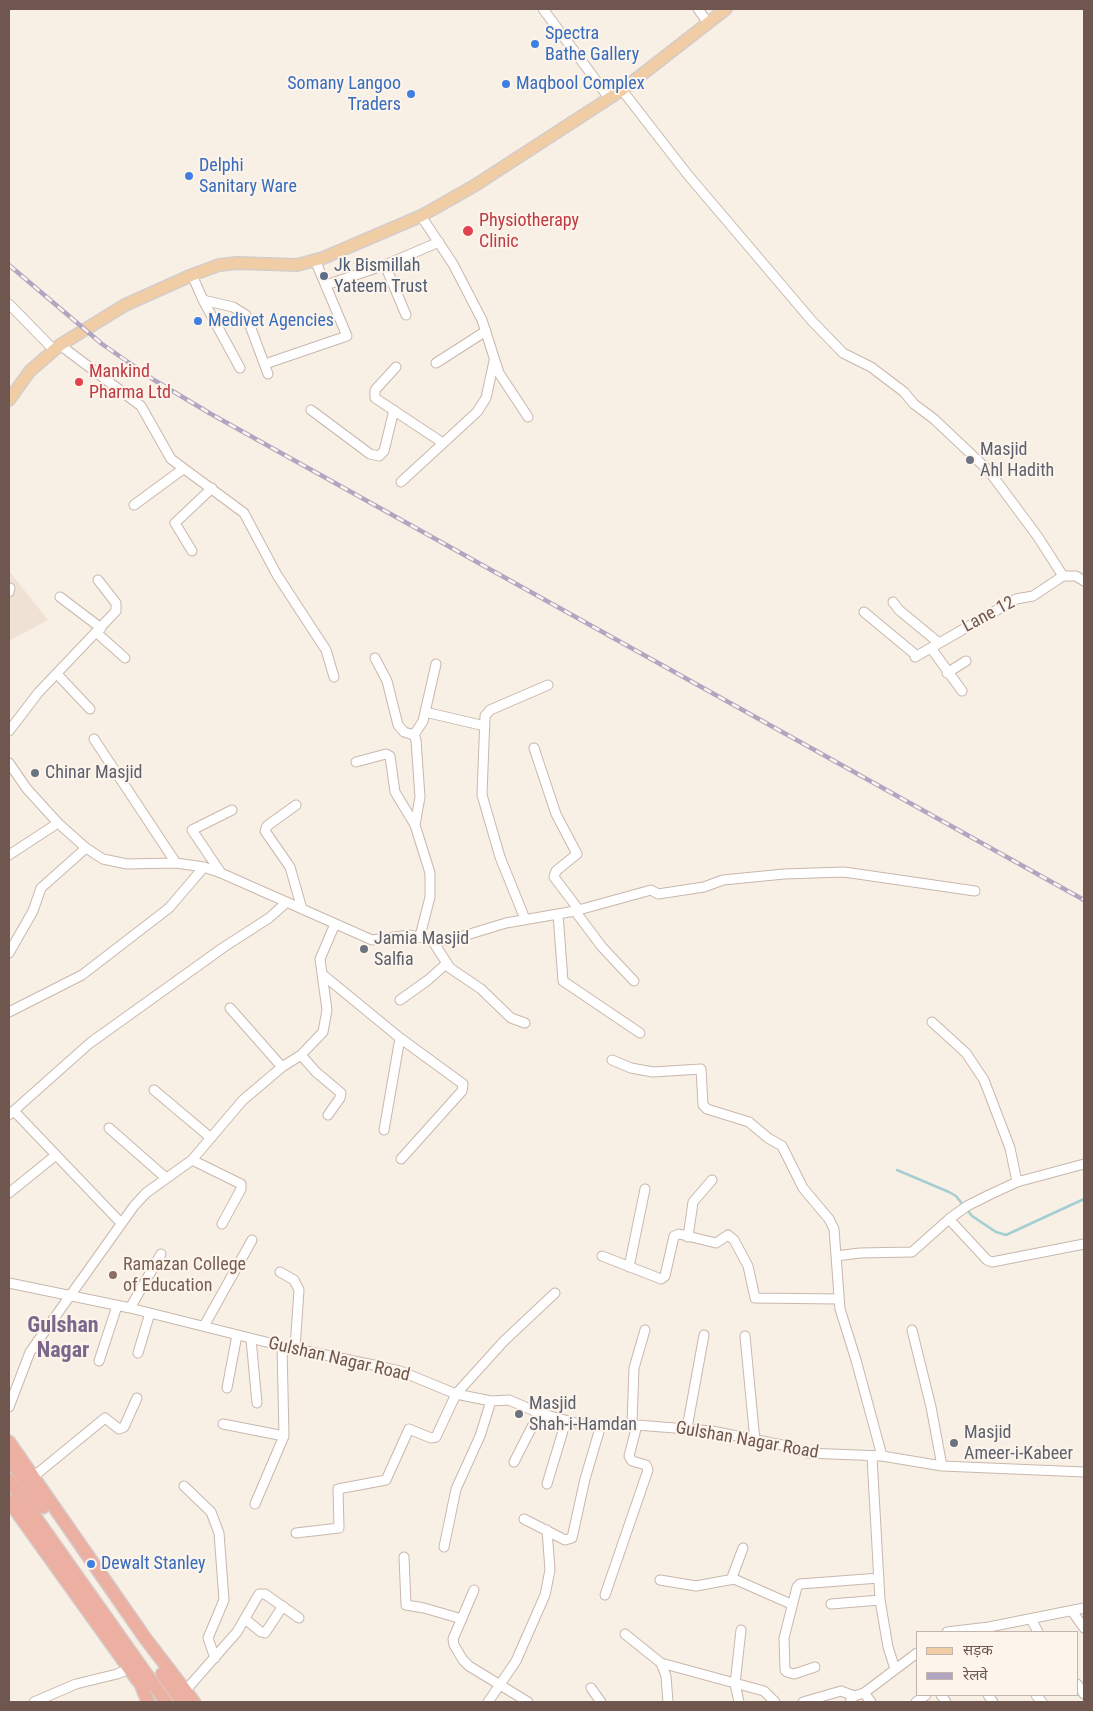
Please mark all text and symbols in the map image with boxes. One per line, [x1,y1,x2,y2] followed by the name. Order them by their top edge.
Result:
[545,23,639,66] place label: Spectra Bathe Gallery
[529,38,541,50] marker: Spectra Bathe Gallery
[287,73,401,116] place label: Somany Langoo Traders
[516,73,645,95] place label: Maqbool Complex
[500,78,512,90] marker: Maqbool Complex
[405,88,417,100] marker: Somany Langoo Traders
[199,155,297,198] place label: Delphi Sanitary Ware
[183,170,195,182] marker: Delphi Sanitary Ware
[479,210,579,252] place label: Physiotherapy Clinic
[461,224,475,238] marker: Physiotherapy Clinic
[334,255,428,298] place label: Jk Bismillah Yateem Trust
[318,270,330,282] marker: Jk Bismillah Yateem Trust
[208,310,334,332] place label: Medivet Agencies
[192,315,204,327] marker: Medivet Agencies
[89,361,171,404] place label: Mankind Pharma Ltd
[73,376,85,388] marker: Mankind Pharma Ltd
[980,439,1054,482] place label: Masjid Ahl Hadith
[964,454,976,466] marker: Masjid Ahl Hadith
[959,592,1019,638] street label: Lane 12
[45,762,143,784] place label: Chinar Masjid
[29,767,41,779] marker: Chinar Masjid
[374,928,469,971] place label: Jamia Masjid Salfia
[358,943,370,955] marker: Jamia Masjid Salfia
[123,1254,246,1296] place label: Ramazan College of Education
[107,1269,119,1281] marker: Ramazan College of Education
[27,1313,99,1364] district label: Gulshan Nagar
[266,1333,412,1387] street label: Gulshan Nagar Road
[529,1393,637,1436] place label: Masjid Shah-i-Hamdan
[513,1408,525,1420] marker: Masjid Shah-i-Hamdan
[674,1418,820,1464] street label: Gulshan Nagar Road
[964,1422,1073,1465] place label: Masjid Ameer-i-Kabeer
[948,1437,960,1449] marker: Masjid Ameer-i-Kabeer
[101,1553,206,1575] place label: Dewalt Stanley
[85,1558,97,1570] marker: Dewalt Stanley
[916,1631,1078,1696] legend
[963,1641,993,1659] text: सड़क
[963,1666,988,1684] text: रेलवे

